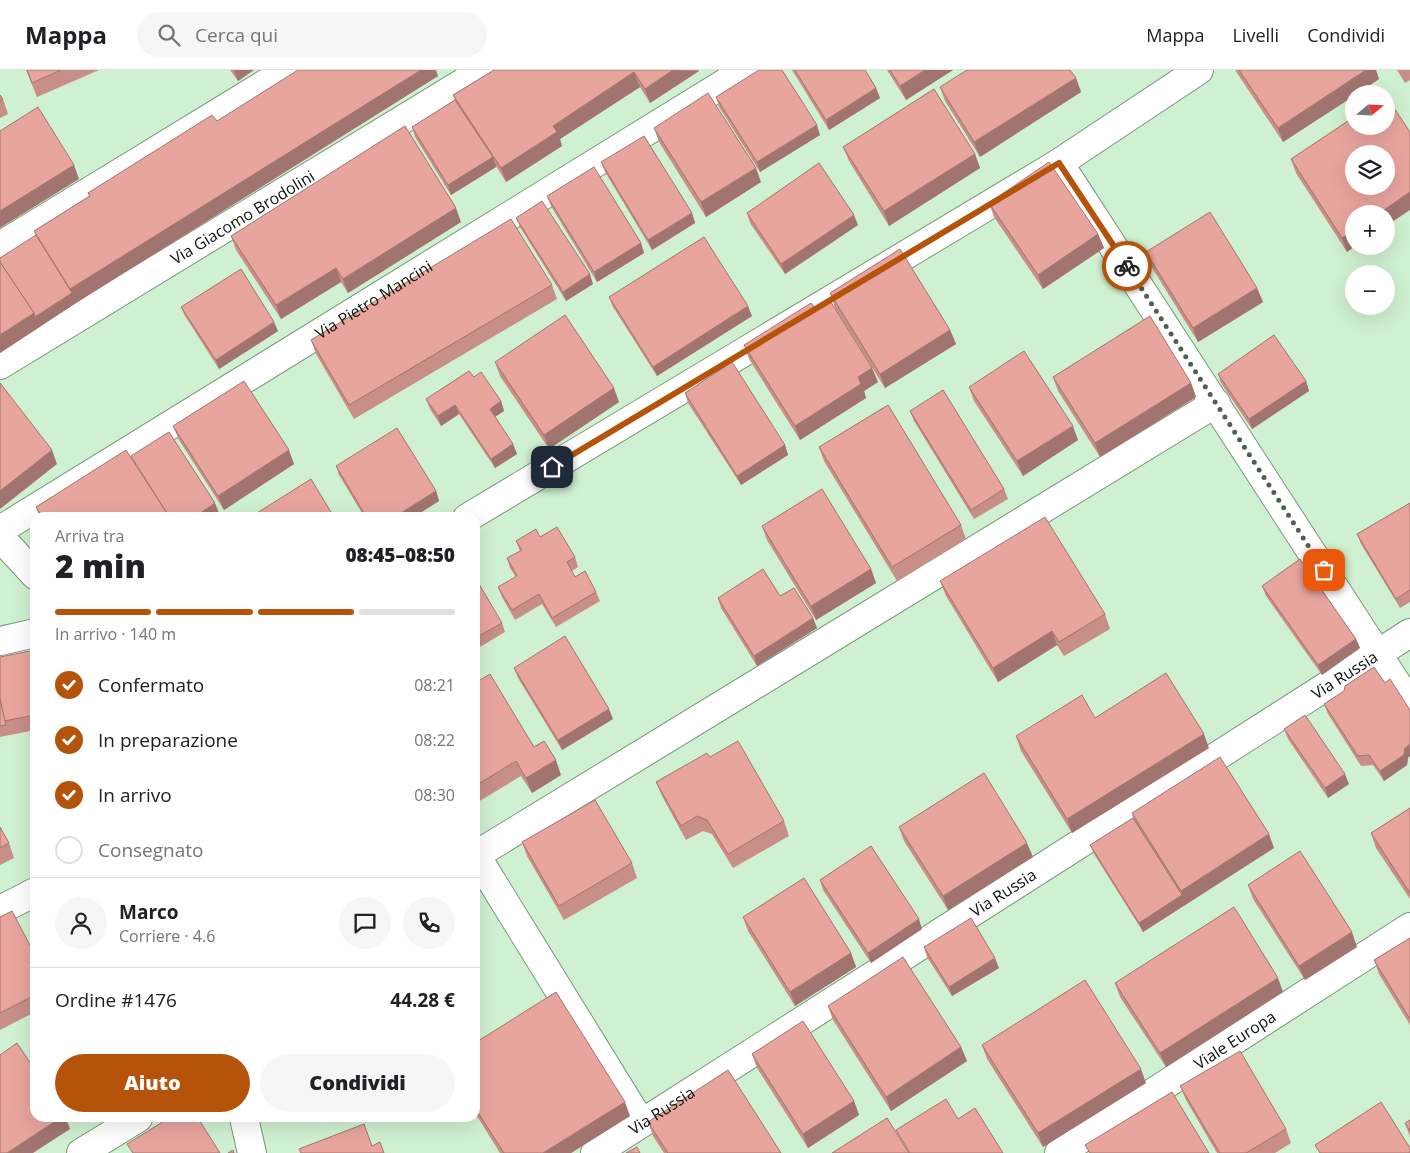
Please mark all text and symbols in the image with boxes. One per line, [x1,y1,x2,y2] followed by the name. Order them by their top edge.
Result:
[137,12,487,57] search box
[25,18,107,51] text: Mappa
[155,21,183,49] icon: search
[195,22,278,48] text: Cerca qui
[1146,23,1204,47] text: Mappa
[1232,23,1279,47] text: Livelli
[1307,23,1385,47] text: Condividi
[1345,85,1395,135] north arrow
[1345,85,1395,315] map controls
[1345,145,1395,195] button: layers
[166,165,319,270] street label: Via Giacomo Brodolini
[1345,205,1395,255] button: +
[1102,241,1152,291] courier
[1113,252,1141,280] icon: bike
[311,255,436,344] street label: Via Pietro Mancini
[1345,265,1395,315] button: −
[531,446,573,488] pin
[538,453,566,481] icon: home
[55,525,124,547] text: Arriva tra
[345,542,455,568] text: 08:45–08:50
[55,544,146,587] text: 2 min
[1303,549,1345,591] pin
[1310,556,1338,584] icon: bag
[55,623,176,645] text: In arrivo · 140 m
[1307,646,1382,704] street label: Via Russia
[55,671,83,699] icon: check
[98,672,204,698] text: Confermato
[414,674,455,696] text: 08:21
[55,726,83,754] icon: check
[98,727,238,753] text: In preparazione
[414,729,455,751] text: 08:22
[55,781,83,809] icon: check
[98,782,172,808] text: In arrivo
[414,784,455,806] text: 08:30
[98,837,204,863] text: Consegnato
[966,863,1040,922] street label: Via Russia
[55,897,107,949] button: person
[339,897,391,949] button: chat
[403,897,455,949] button: phone
[119,899,179,925] text: Marco
[119,925,215,947] text: Corriere · 4.6
[55,987,177,1013] text: Ordine #1476
[390,987,455,1013] text: 44.28 €
[1190,1005,1280,1074] street label: Viale Europa
[55,1054,250,1112] button: Aiuto
[260,1054,455,1112] button: Condividi
[624,1081,699,1140] street label: Via Russia

